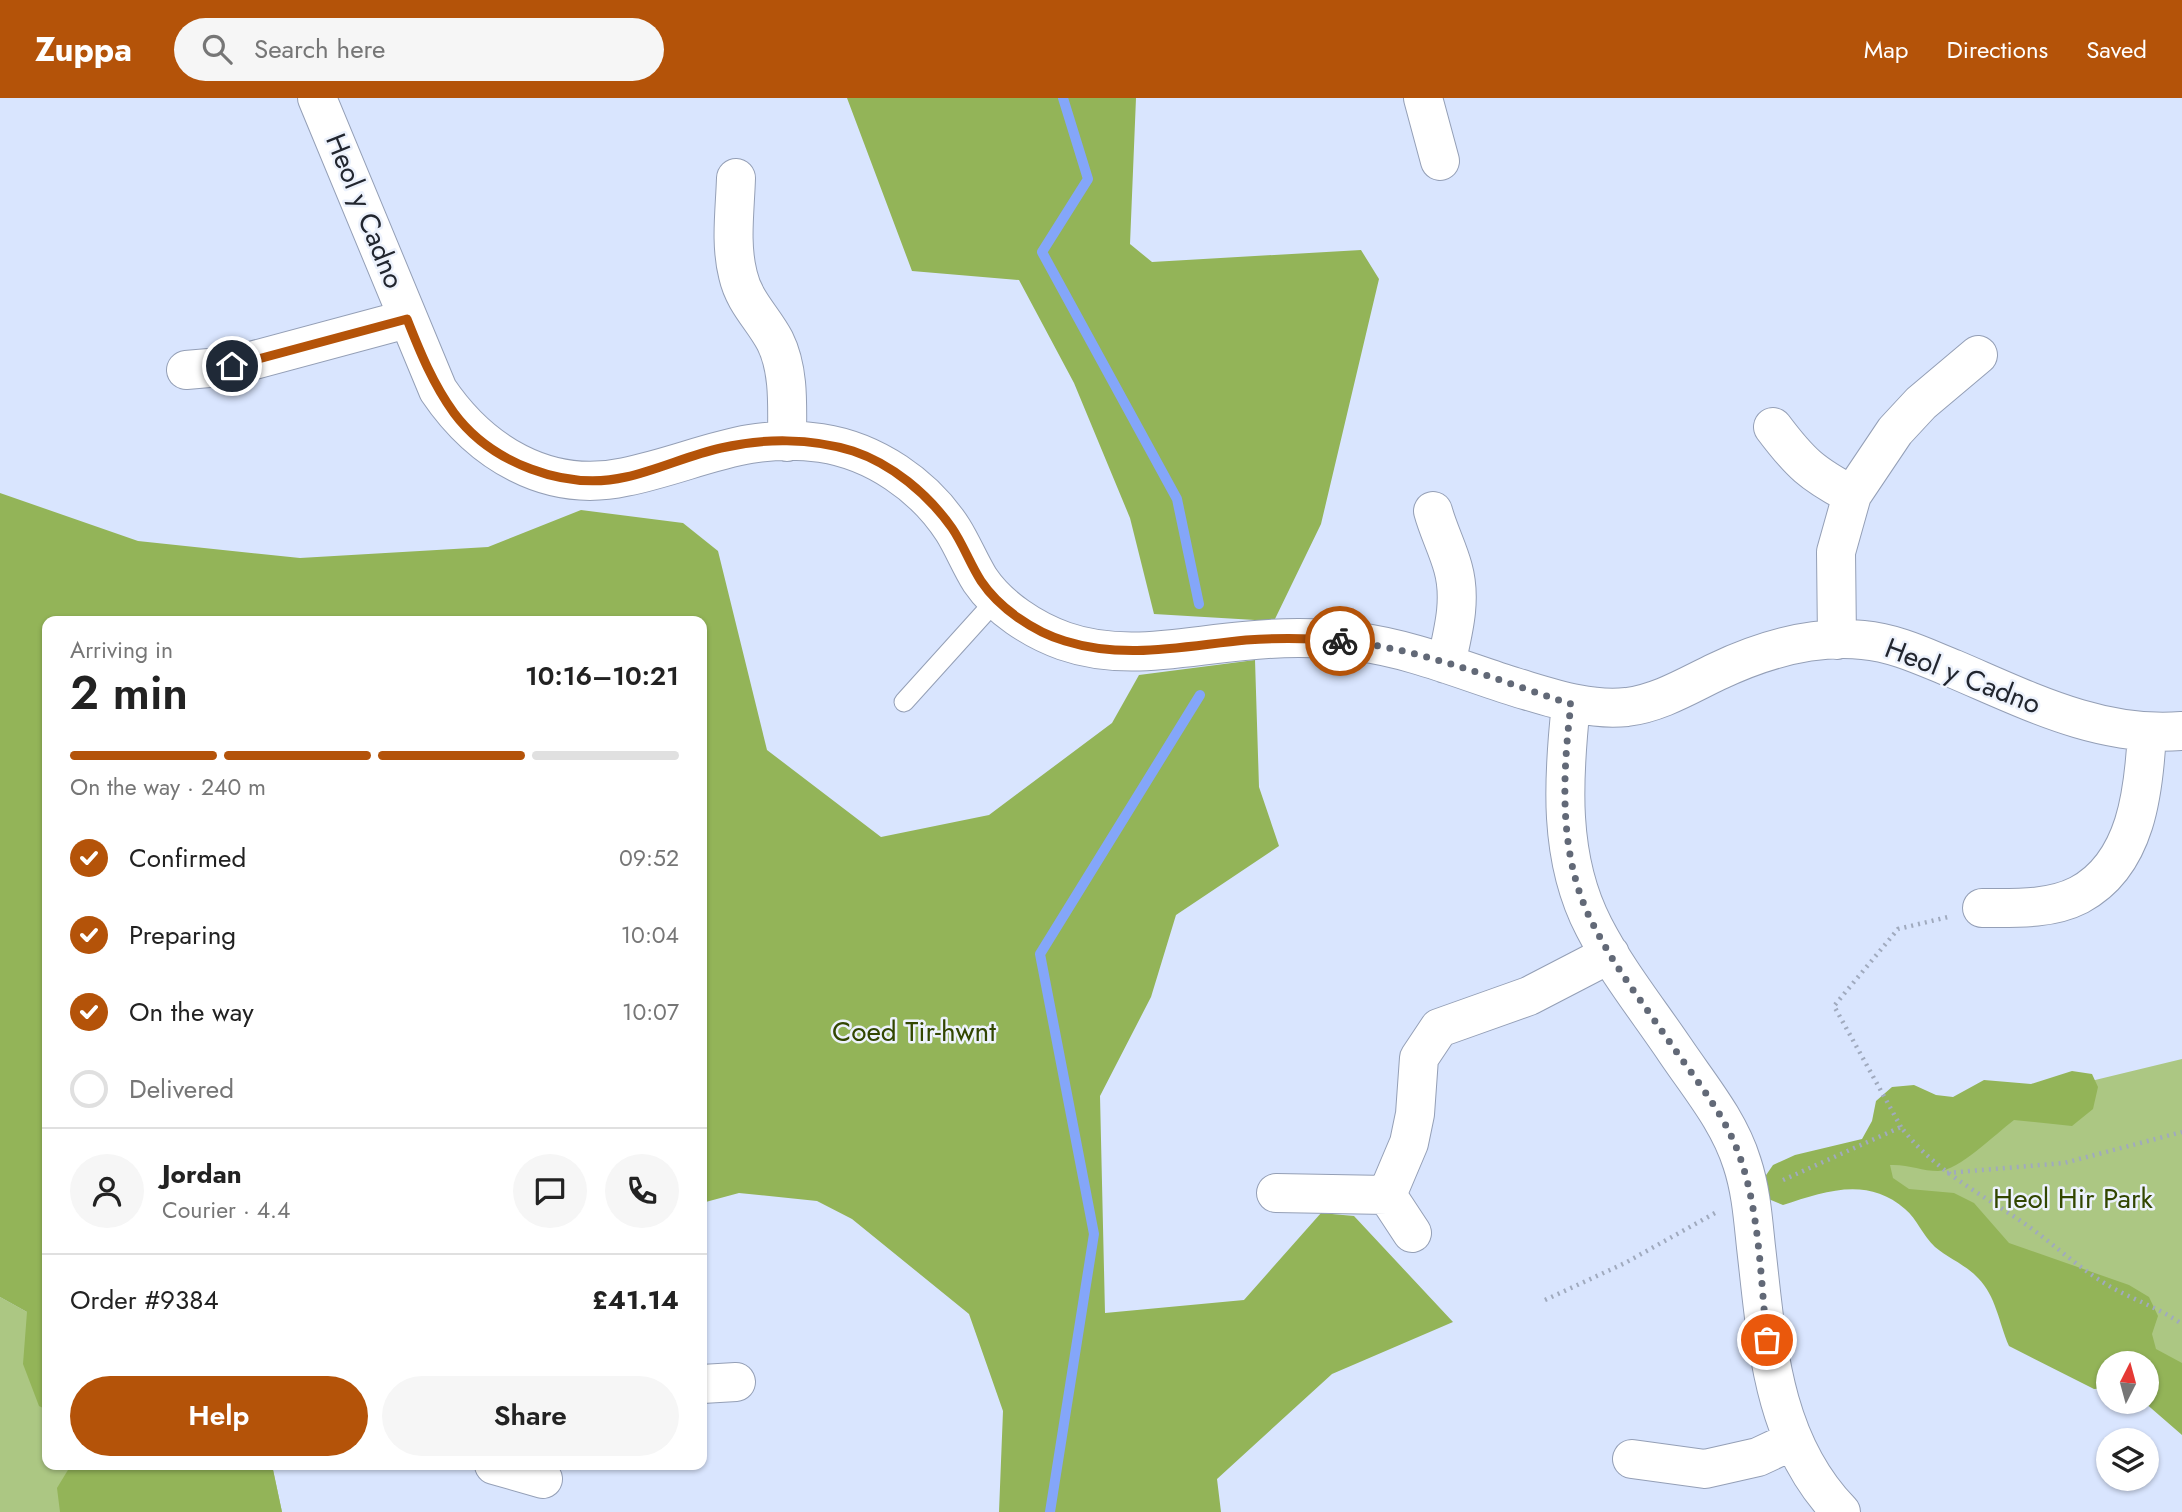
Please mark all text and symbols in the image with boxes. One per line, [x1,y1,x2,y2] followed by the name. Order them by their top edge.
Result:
[174,18,664,81] search box
[35,26,132,73] text: Zuppa
[198,30,236,68] icon: search
[254,30,385,68] text: Search here
[1864,32,1909,67] text: Map
[1947,32,2048,67] text: Directions
[2086,32,2147,67] text: Saved
[315,127,415,295] street label: Heol y Cadno
[202,336,262,396] pin
[213,347,251,385] icon: home
[1305,606,1375,676] courier
[1321,622,1359,660] icon: bike
[1879,627,2047,725] street label: Heol y Cadno
[70,633,173,667] text: Arriving in
[525,657,679,695] text: 10:16–10:21
[70,660,188,726] text: 2 min
[70,770,266,804] text: On the way · 240 m
[70,839,108,877] icon: check
[129,839,246,877] text: Confirmed
[619,841,679,875] text: 09:52
[70,916,108,954] icon: check
[129,916,236,954] text: Preparing
[621,918,679,952] text: 10:04
[70,993,108,1031] icon: check
[129,993,254,1031] text: On the way
[622,995,679,1029] text: 10:07
[832,1011,996,1052] park label: Coed Tir-hwnt
[129,1070,234,1108] text: Delivered
[70,1154,144,1228] button: person
[513,1154,587,1228] button: chat
[605,1154,679,1228] button: phone
[162,1155,242,1193] text: Jordan
[1993,1178,2154,1219] park label: Heol Hir Park
[162,1193,290,1227] text: Courier · 4.4
[70,1281,219,1319] text: Order #9384
[592,1281,679,1319] text: £41.14
[1737,1310,1797,1370] pin
[1748,1321,1786,1359] icon: bag
[2096,1351,2160,1414] north arrow
[2096,1351,2159,1491] map controls
[70,1376,368,1456] button: Help
[382,1376,679,1456] button: Share
[2096,1428,2159,1491] button: layers

